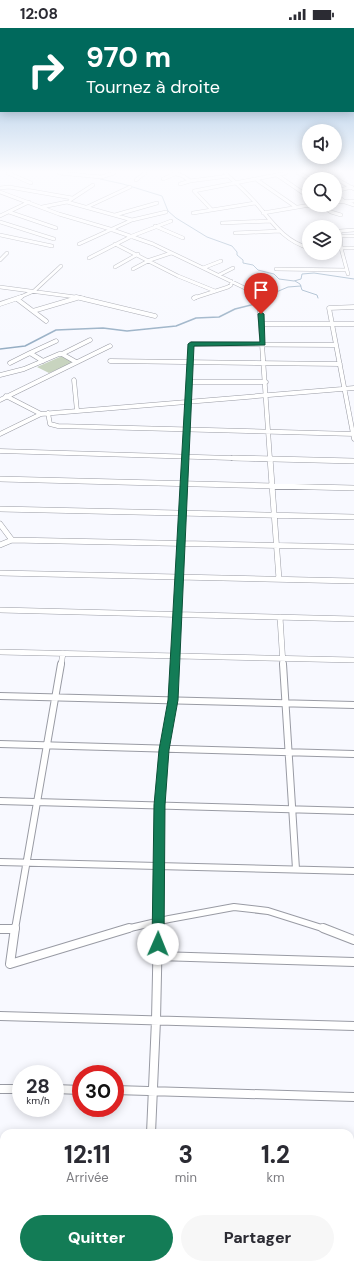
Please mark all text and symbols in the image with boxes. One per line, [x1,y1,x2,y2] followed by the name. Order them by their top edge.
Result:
[20,4,58,24] text: 12:08
[86,39,171,76] text: 970 m
[20,44,72,96] icon: right
[86,75,220,99] text: Tournez à droite
[302,124,342,260] map controls
[302,124,342,164] button: sound
[302,172,342,212] button: search
[302,220,342,260] button: layers
[244,273,278,314] pin
[250,279,272,301] icon: arrive
[137,923,179,965] position arrow
[72,1065,124,1117] speed limit sign: 30
[26,1073,50,1099] text: 28
[26,1094,50,1107] text: km/h
[64,1139,111,1170] text: 12:11
[179,1139,193,1170] text: 3
[261,1139,290,1170] text: 1.2
[66,1169,109,1186] text: Arrivée
[175,1169,197,1186] text: min
[266,1169,285,1186] text: km
[20,1215,173,1261] button: Quitter
[181,1215,334,1261] button: Partager

